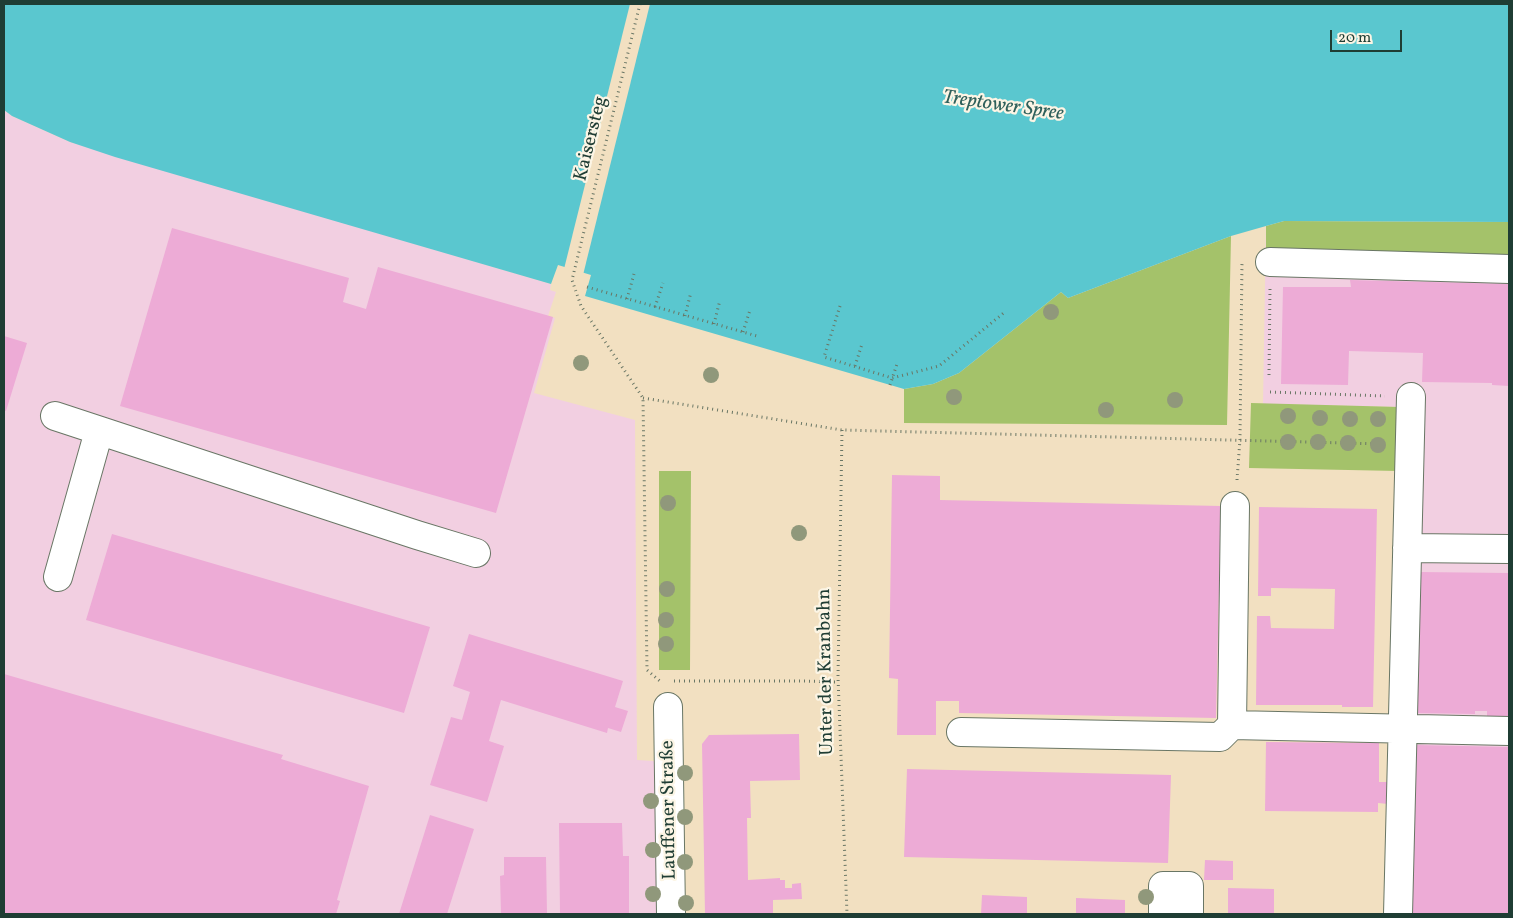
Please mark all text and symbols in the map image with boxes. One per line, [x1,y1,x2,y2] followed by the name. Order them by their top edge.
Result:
[1333,20,1406,52] scale bar
[1338,28,1371,49] text: 20 m
[941,87,1065,127] water label: Treptower Spree
[570,94,614,184] street label: Kaisersteg
[814,588,840,756] street label: Unter der Kranbahn
[657,740,683,880] street label: Lauffener Straße

